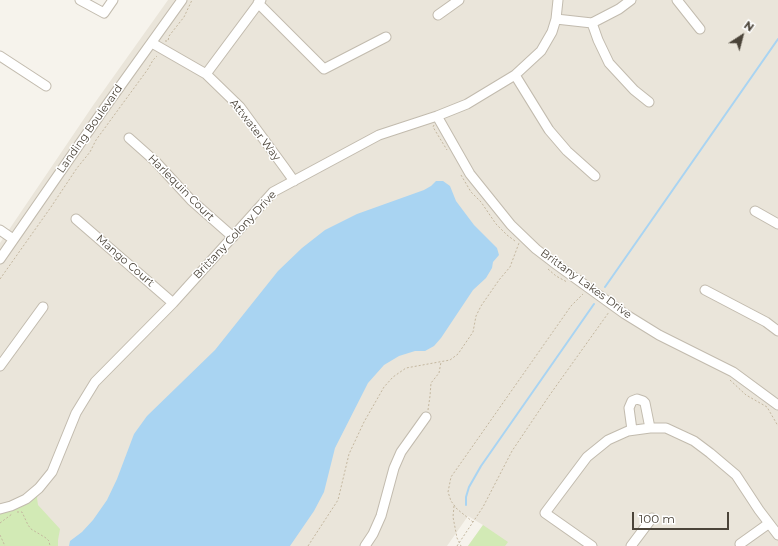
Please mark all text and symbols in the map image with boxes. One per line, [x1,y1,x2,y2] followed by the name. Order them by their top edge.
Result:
[722,16,762,56] north arrow
[741,18,757,35] text: N
[55,82,125,176] street label: Landing Boulevard
[227,97,283,163] street label: Attwater Way
[145,152,217,224] street label: Harlequin Court
[191,188,279,282] street label: Brittany Colony Drive
[93,232,157,290] street label: Mango Court
[538,246,634,322] street label: Brittany Lakes Drive
[634,504,731,530] scale bar
[639,511,675,526] text: 100 m

